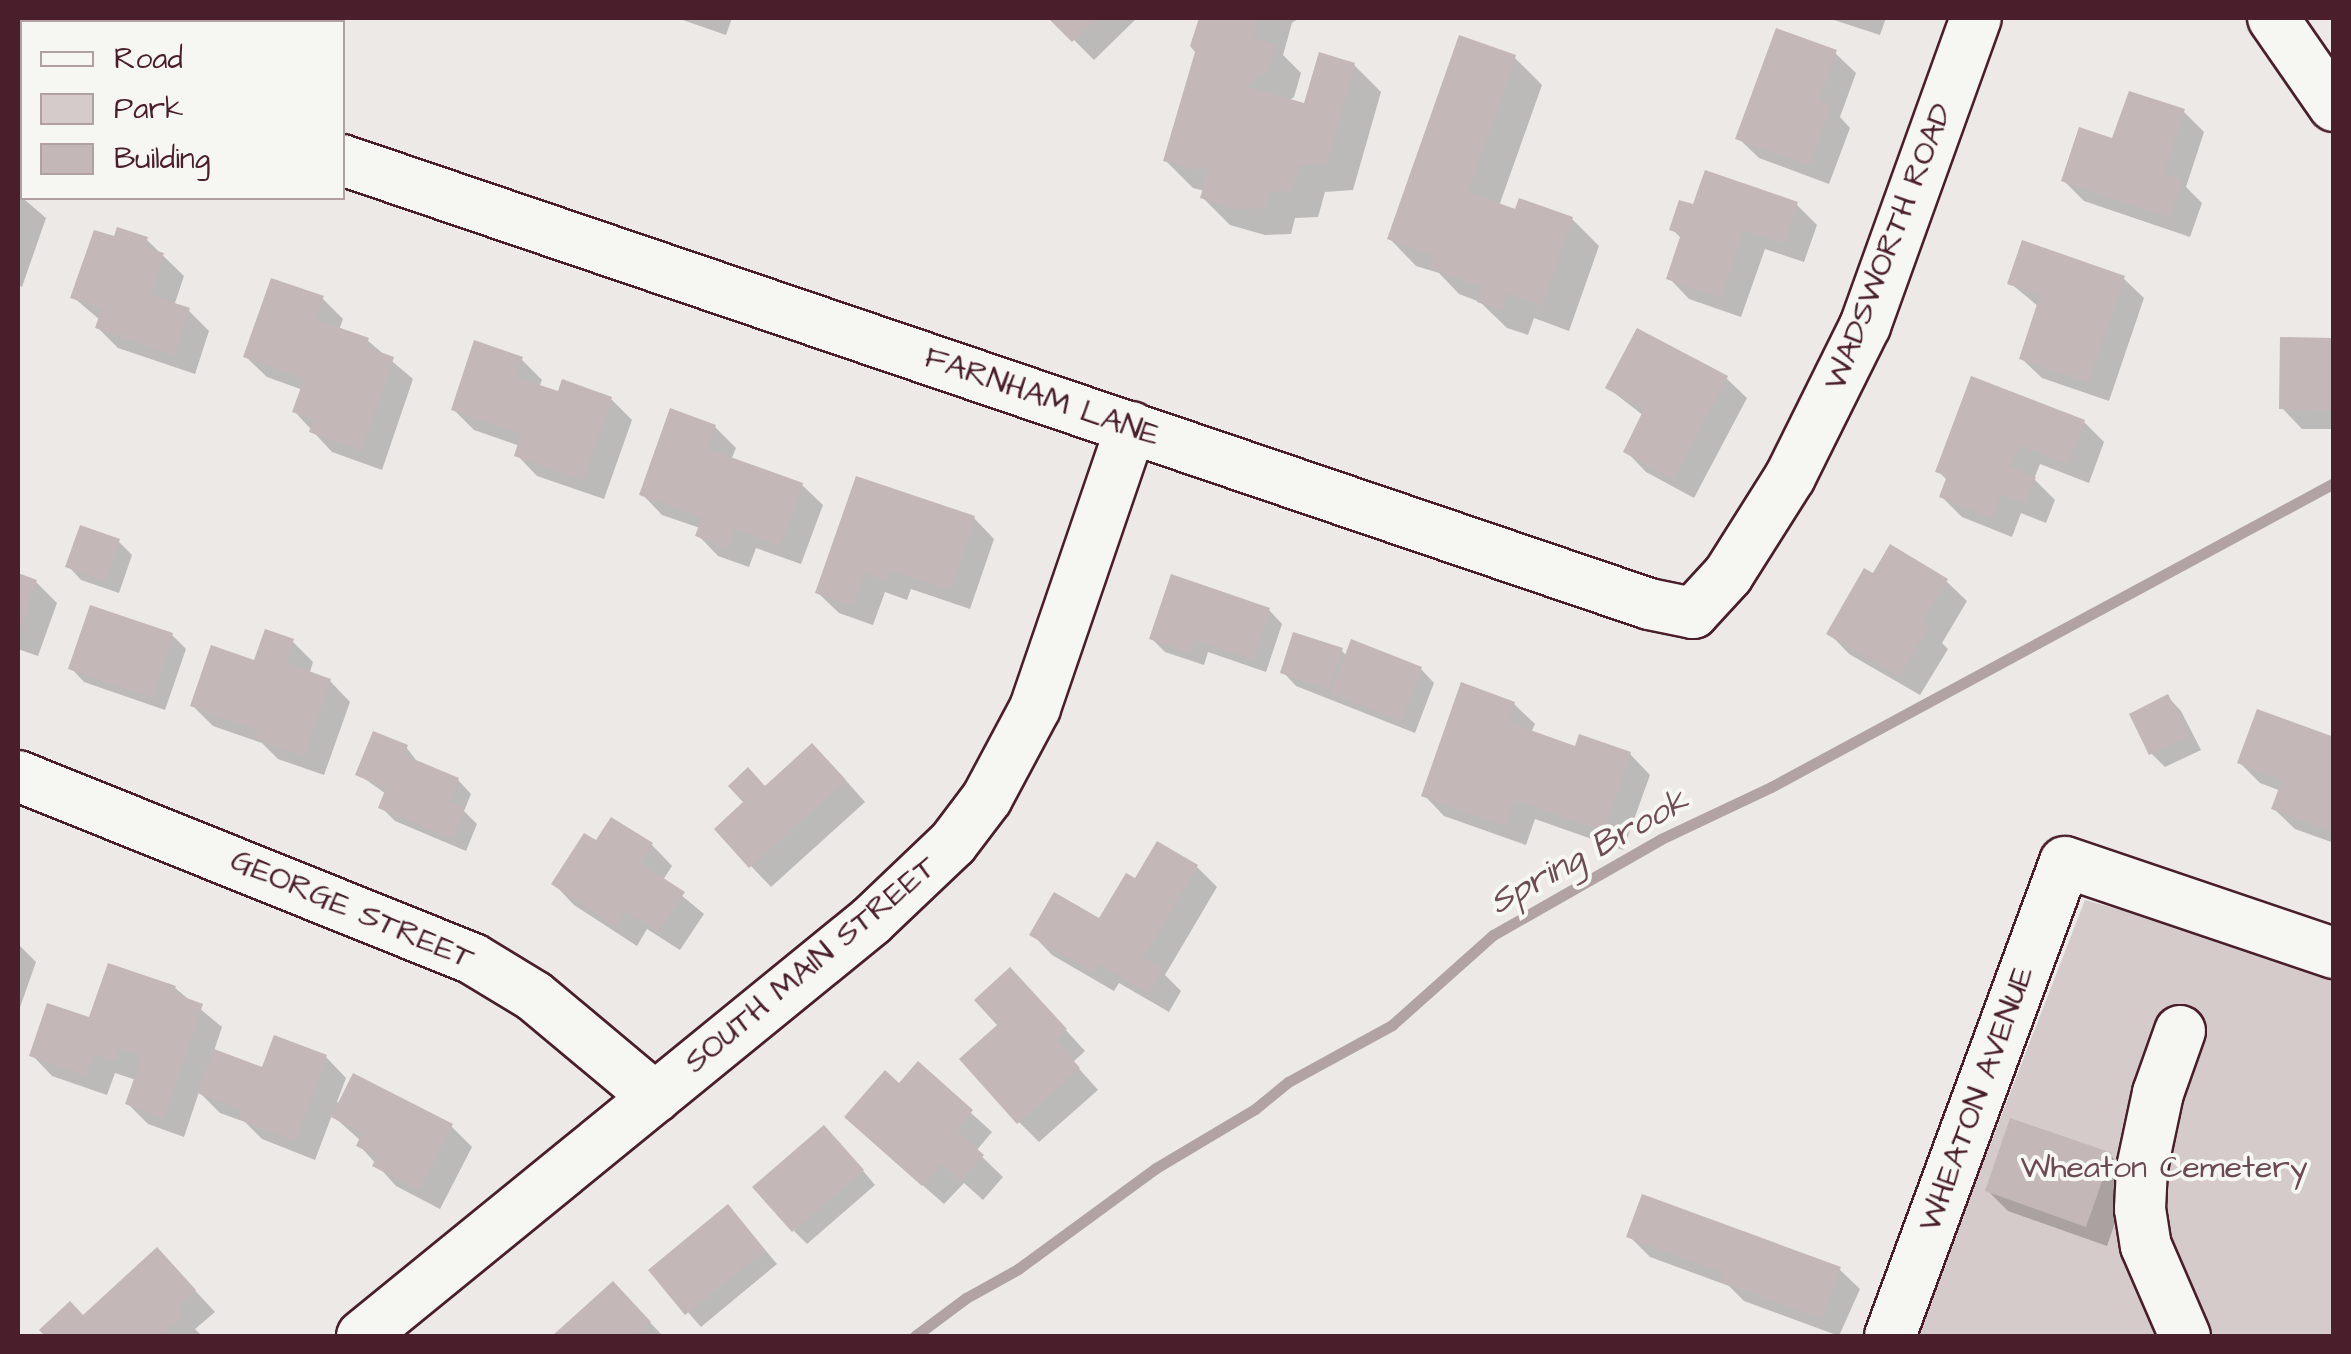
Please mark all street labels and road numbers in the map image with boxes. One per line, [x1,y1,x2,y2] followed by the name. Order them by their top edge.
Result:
[1817,98,1961,396] street label: WADSWORTH ROAD
[919,339,1165,455] street label: FARNHAM LANE
[225,841,479,979] street label: GEORGE STREET
[677,848,945,1082] street label: SOUTH MAIN STREET
[1911,961,2043,1237] street label: WHEATON AVENUE

